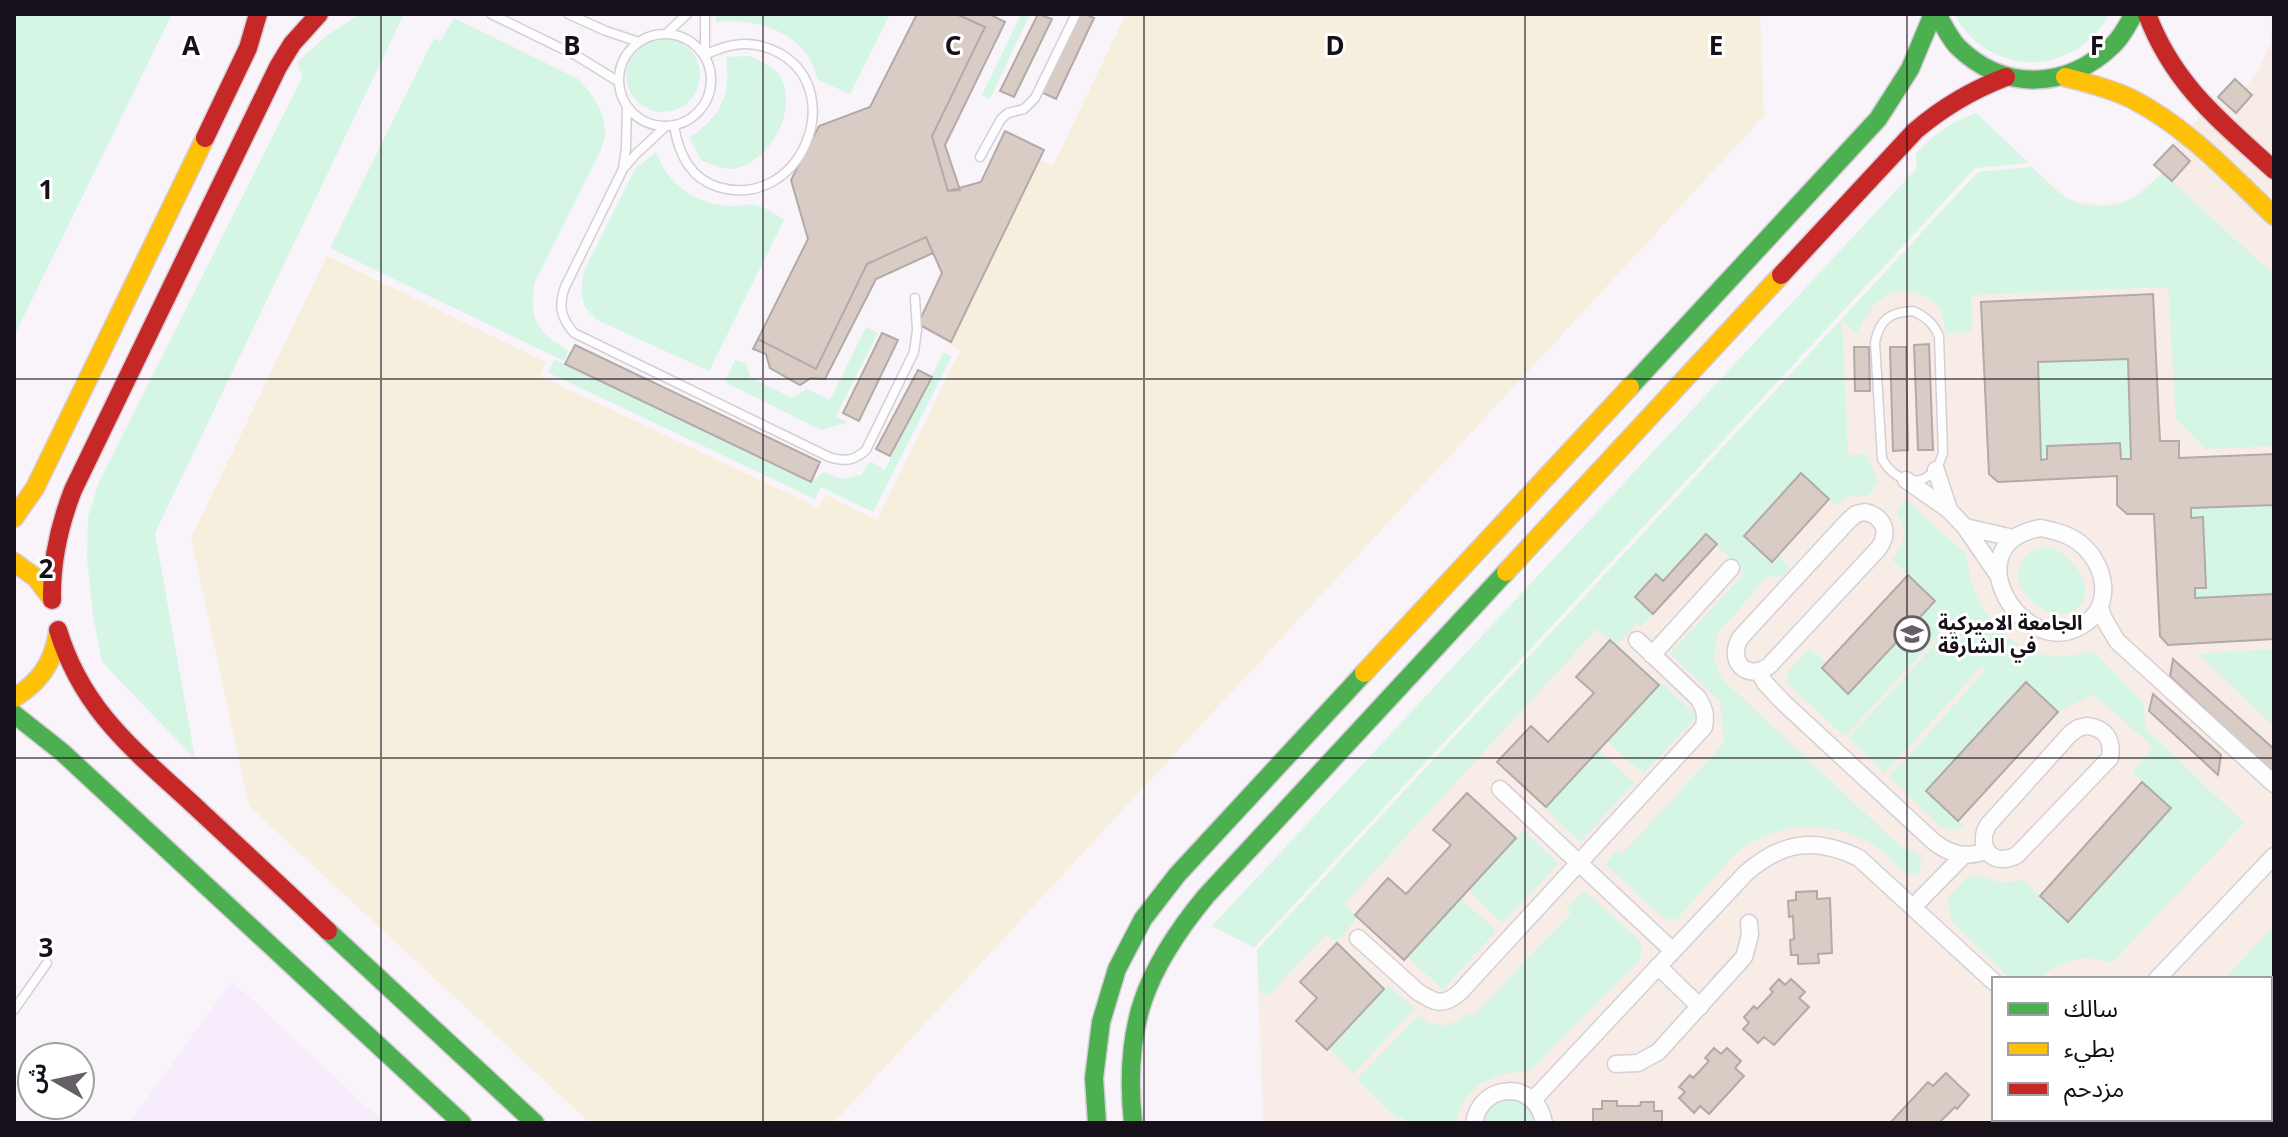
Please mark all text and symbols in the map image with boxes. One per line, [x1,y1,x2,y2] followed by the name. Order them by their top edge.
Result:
[182,27,200,63] text: A
[563,27,581,63] text: B
[945,27,961,63] text: C
[1325,27,1345,63] text: D
[1709,27,1723,63] text: E
[2090,27,2104,63] text: F
[39,171,53,207] text: 1
[39,550,54,586] text: 2
[1938,609,2082,662] place label: الجامعة الاميركية في الشارقة
[1893,615,1931,653] school or university icon: الجامعة الاميركية في الشارقة
[39,929,53,965] text: 3
[1992,977,2272,1121] legend
[2064,991,2118,1024] text: سالك
[2064,1031,2115,1068] text: بطيء
[16,1041,96,1121] north arrow
[18,1060,52,1095] text: ش
[2064,1071,2124,1106] text: مزدحم

